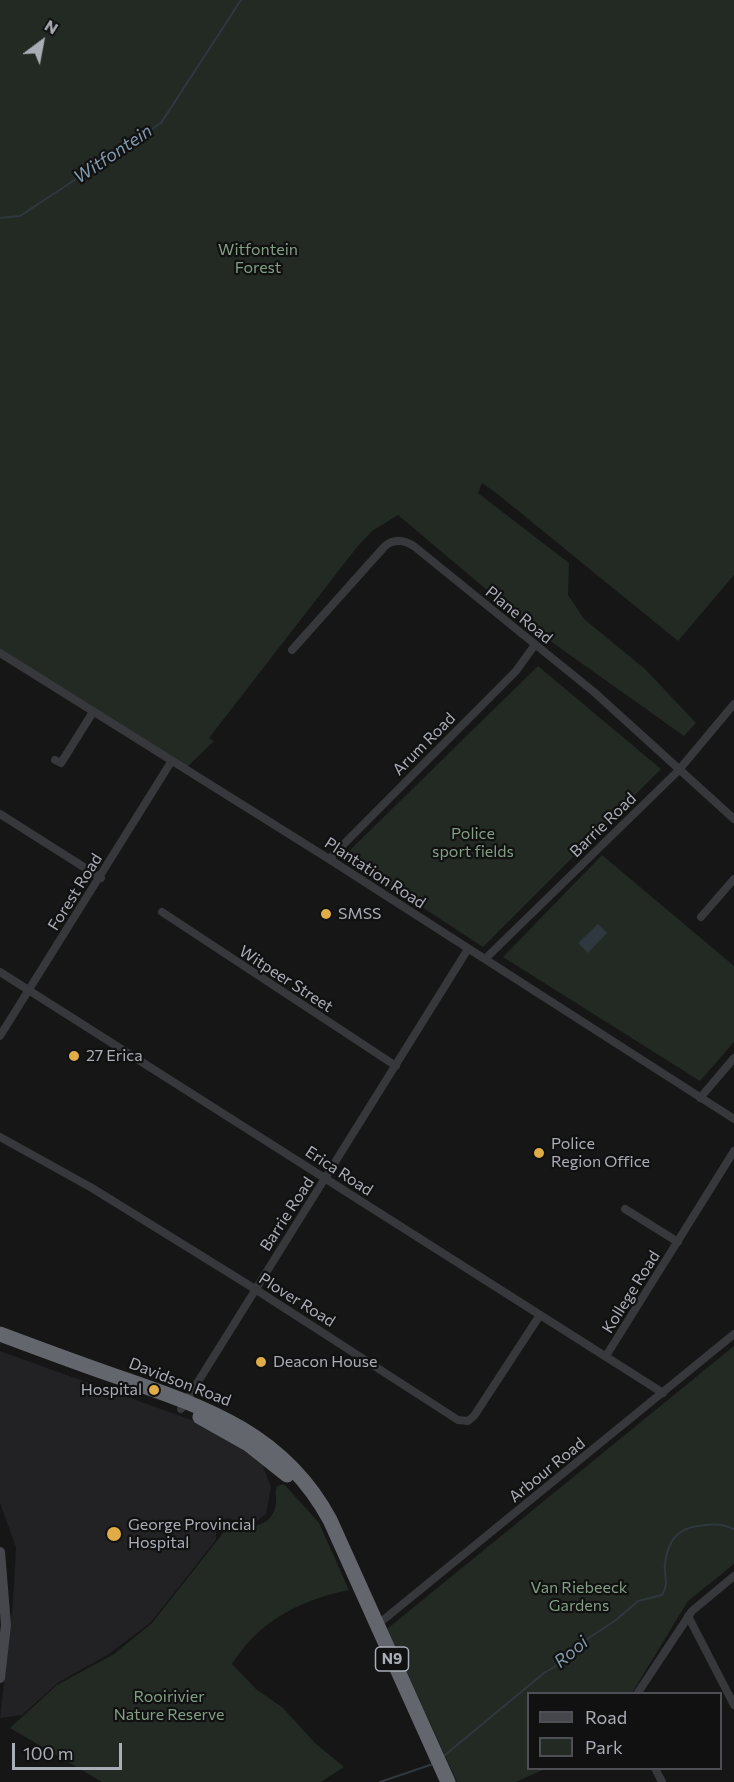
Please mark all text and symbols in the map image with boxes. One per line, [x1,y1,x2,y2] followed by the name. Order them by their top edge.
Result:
[12,12,72,72] north arrow
[42,15,62,38] text: N
[70,120,156,188] water label: Witfontein
[218,240,298,278] park label: Witfontein Forest
[482,582,556,648] street label: Plane Road
[389,709,459,779] street label: Arum Road
[566,789,640,861] street label: Barrie Road
[432,824,514,862] park label: Police sport fields
[321,833,429,913] street label: Plantation Road
[44,850,106,934] street label: Forest Road
[338,904,381,924] place label: SMSS
[319,907,333,921] marker: SMSS
[235,942,337,1016] street label: Witpeer Street
[86,1046,143,1066] place label: 27 Erica
[67,1049,81,1063] marker: 27 Erica
[551,1134,650,1172] place label: Police Region Office
[302,1142,376,1200] street label: Erica Road
[532,1146,546,1160] marker: Police Region Office
[256,1173,318,1255] street label: Barrie Road
[598,1247,664,1337] street label: Kollege Road
[255,1269,339,1331] street label: Plover Road
[273,1352,378,1372] place label: Deacon House
[126,1354,234,1410] street label: Davidson Road
[254,1355,268,1369] marker: Deacon House
[81,1380,142,1400] place label: Hospital
[147,1383,161,1397] marker: Hospital
[505,1434,589,1506] street label: Arbour Road
[128,1515,256,1553] place label: George Provincial Hospital
[105,1525,123,1543] marker: George Provincial Hospital
[531,1578,627,1616] park label: Van Riebeeck Gardens
[550,1632,592,1672] water label: Rooi
[376,1647,408,1671] road number: N9
[114,1687,224,1725] park label: Rooirivier Nature Reserve
[527,1692,722,1770] legend
[585,1706,627,1728] text: Road
[15,1731,124,1769] scale bar
[585,1736,623,1758] text: Park
[23,1742,73,1764] text: 100 m

